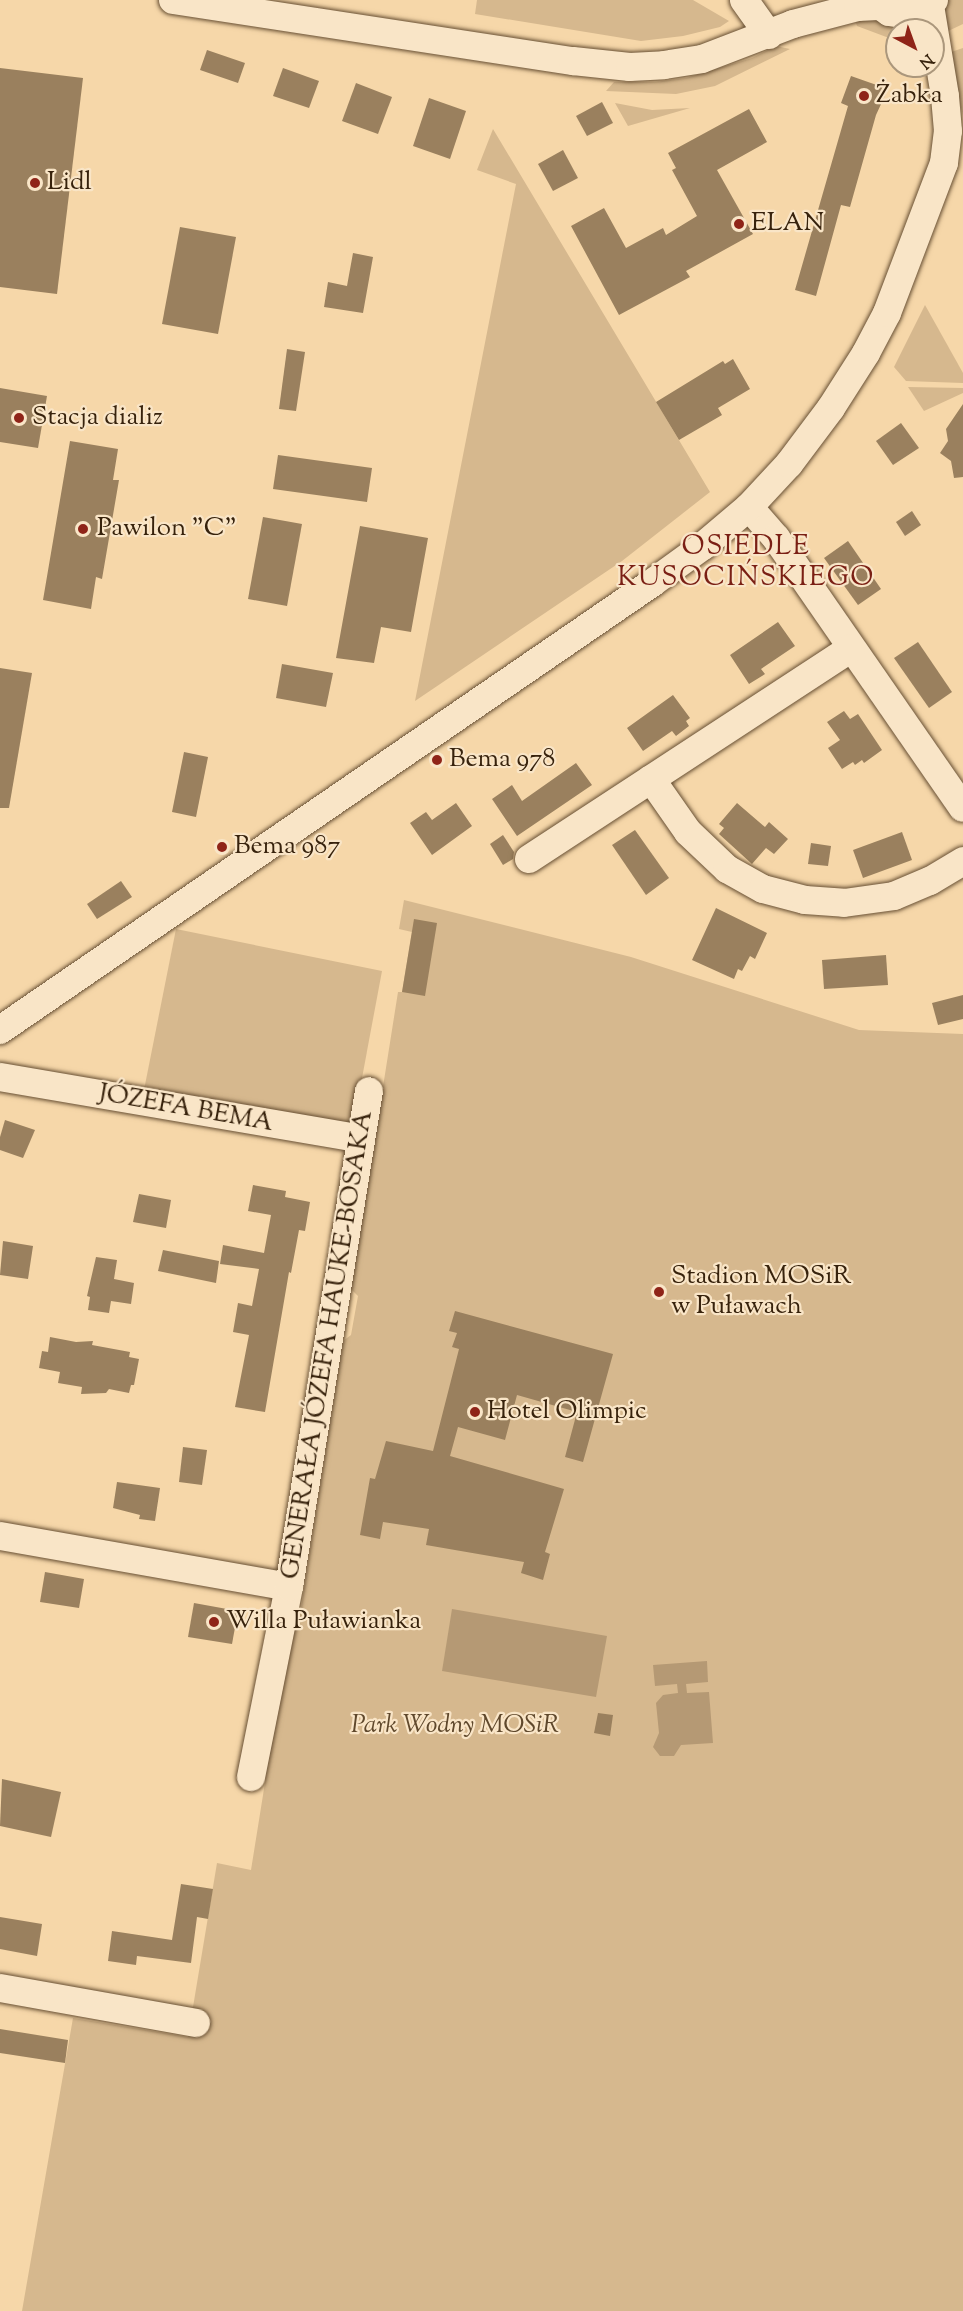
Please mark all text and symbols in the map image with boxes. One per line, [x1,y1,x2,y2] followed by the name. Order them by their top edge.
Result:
[885,18,945,78] north arrow
[913,48,938,73] text: N
[876,80,943,112] place label: Żabka
[857,89,871,103] marker: Żabka
[47,167,92,199] place label: Lidl
[28,176,42,190] marker: Lidl
[751,208,824,240] place label: ELAN
[732,217,746,231] marker: ELAN
[32,402,163,434] place label: Stacja dializ
[10,409,28,427] marker: Stacja dializ
[97,513,237,545] place label: Pawilon "C"
[74,520,92,538] marker: Pawilon "C"
[617,531,875,594] district label: OSIEDLE KUSOCIŃSKIEGO
[449,744,555,776] place label: Bema 978
[430,753,444,767] marker: Bema 978
[234,831,340,863] place label: Bema 987
[215,840,229,854] marker: Bema 987
[96,1078,276,1140] street label: JÓZEFA BEMA
[276,1108,380,1582] street label: GENERAŁA JÓZEFA HAUKE-BOSAKA
[671,1261,851,1322] place label: Stadion MOSiR w Puławach
[652,1285,666,1299] marker: Stadion MOSiR w Puławach
[487,1396,647,1428] place label: Hotel Olimpic
[468,1405,482,1419] marker: Hotel Olimpic
[226,1606,421,1638] place label: Willa Puławianka
[207,1615,221,1629] marker: Willa Puławianka
[351,1710,559,1742] park label: Park Wodny MOSiR

